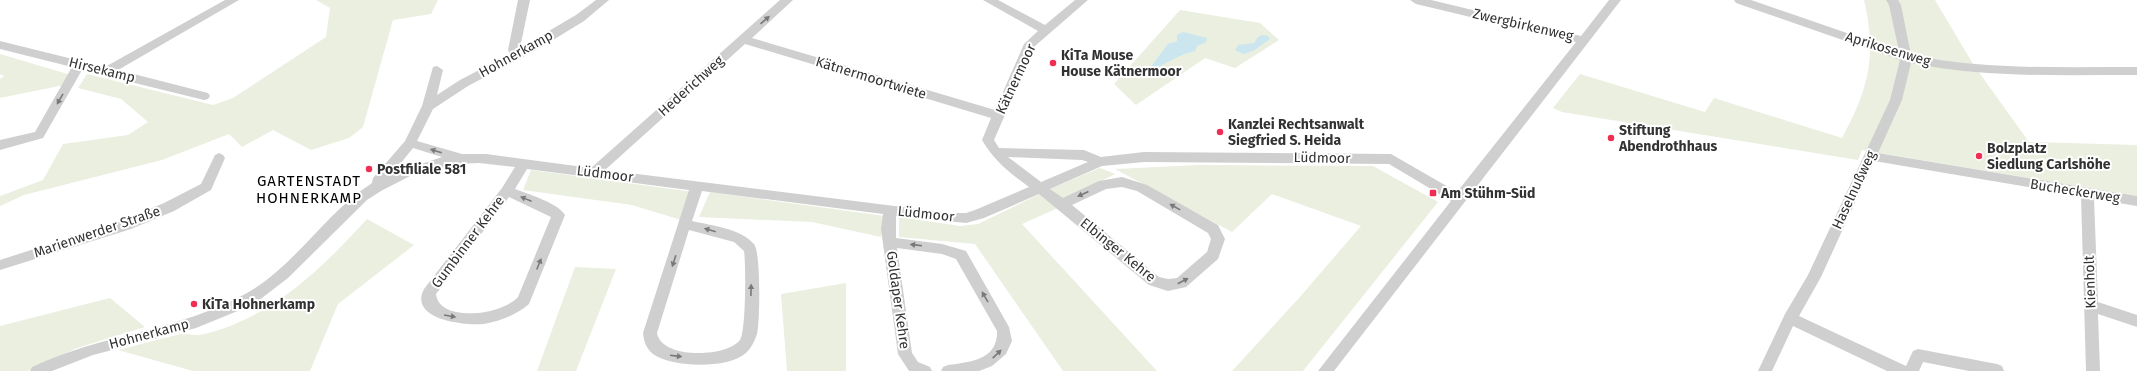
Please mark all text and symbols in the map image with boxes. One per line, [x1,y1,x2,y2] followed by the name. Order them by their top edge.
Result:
[1471,5,1576,45] street label: Zwergbirkenweg
[760,15,770,24] one-way arrow
[476,27,556,81] street label: Hohnerkamp
[1843,28,1933,70] street label: Aprikosenweg
[992,41,1040,117] street label: Kätnermoor
[1061,47,1182,80] place label: KiTa Mouse House Kätnermoor
[655,52,728,120] street label: Hederichweg
[814,53,928,103] street label: Kätnermoortwiete
[67,54,137,86] street label: Hirsekamp
[1048,58,1058,68] marker: KiTa Mouse House Kätnermoor
[56,93,63,104] one-way arrow
[1228,116,1365,149] place label: Kanzlei Rechtsanwalt Siegfried S. Heida
[1618,122,1717,155] place label: Stiftung Abendrothhaus
[1215,127,1225,137] marker: Kanzlei Rechtsanwalt Siegfried S. Heida
[1606,133,1616,143] marker: Stiftung Abendrothhaus
[1987,140,2111,173] place label: Bolzplatz Siedlung Carlshöhe
[1828,147,1880,232] street label: Haselnußweg
[429,148,441,154] one-way arrow
[1293,149,1351,167] street label: Lüdmoor
[1974,151,1984,161] marker: Bolzplatz Siedlung Carlshöhe
[377,161,466,178] place label: Postfiliale 581
[576,162,635,186] street label: Lüdmoor
[364,164,374,174] marker: Postfiliale 581
[256,172,362,207] district label: GARTENSTADT HOHNERKAMP
[2029,175,2122,207] street label: Bucheckerweg
[1440,185,1535,202] place label: Am Stühm-Süd
[1428,188,1438,198] marker: Am Stühm-Süd
[1077,191,1089,197] one-way arrow
[428,193,508,291] street label: Gumbinner Kehre
[520,195,532,201] one-way arrow
[32,202,162,262] street label: Marienwerder Straße
[897,203,956,225] street label: Lüdmoor
[1169,203,1181,210] one-way arrow
[1077,214,1159,286] street label: Elbinger Kehre
[704,227,716,233] one-way arrow
[910,242,922,248] one-way arrow
[883,250,913,350] street label: Goldaper Kehre
[2081,254,2099,309] street label: Kienholt
[671,256,677,268] one-way arrow
[536,257,542,269] one-way arrow
[1177,277,1189,284] one-way arrow
[748,283,754,296] one-way arrow
[981,291,988,303] one-way arrow
[202,296,315,313] place label: KiTa Hohnerkamp
[189,299,199,309] marker: KiTa Hohnerkamp
[443,313,456,319] one-way arrow
[107,315,191,353] street label: Hohnerkamp
[992,349,1002,359] one-way arrow
[670,353,682,359] one-way arrow

